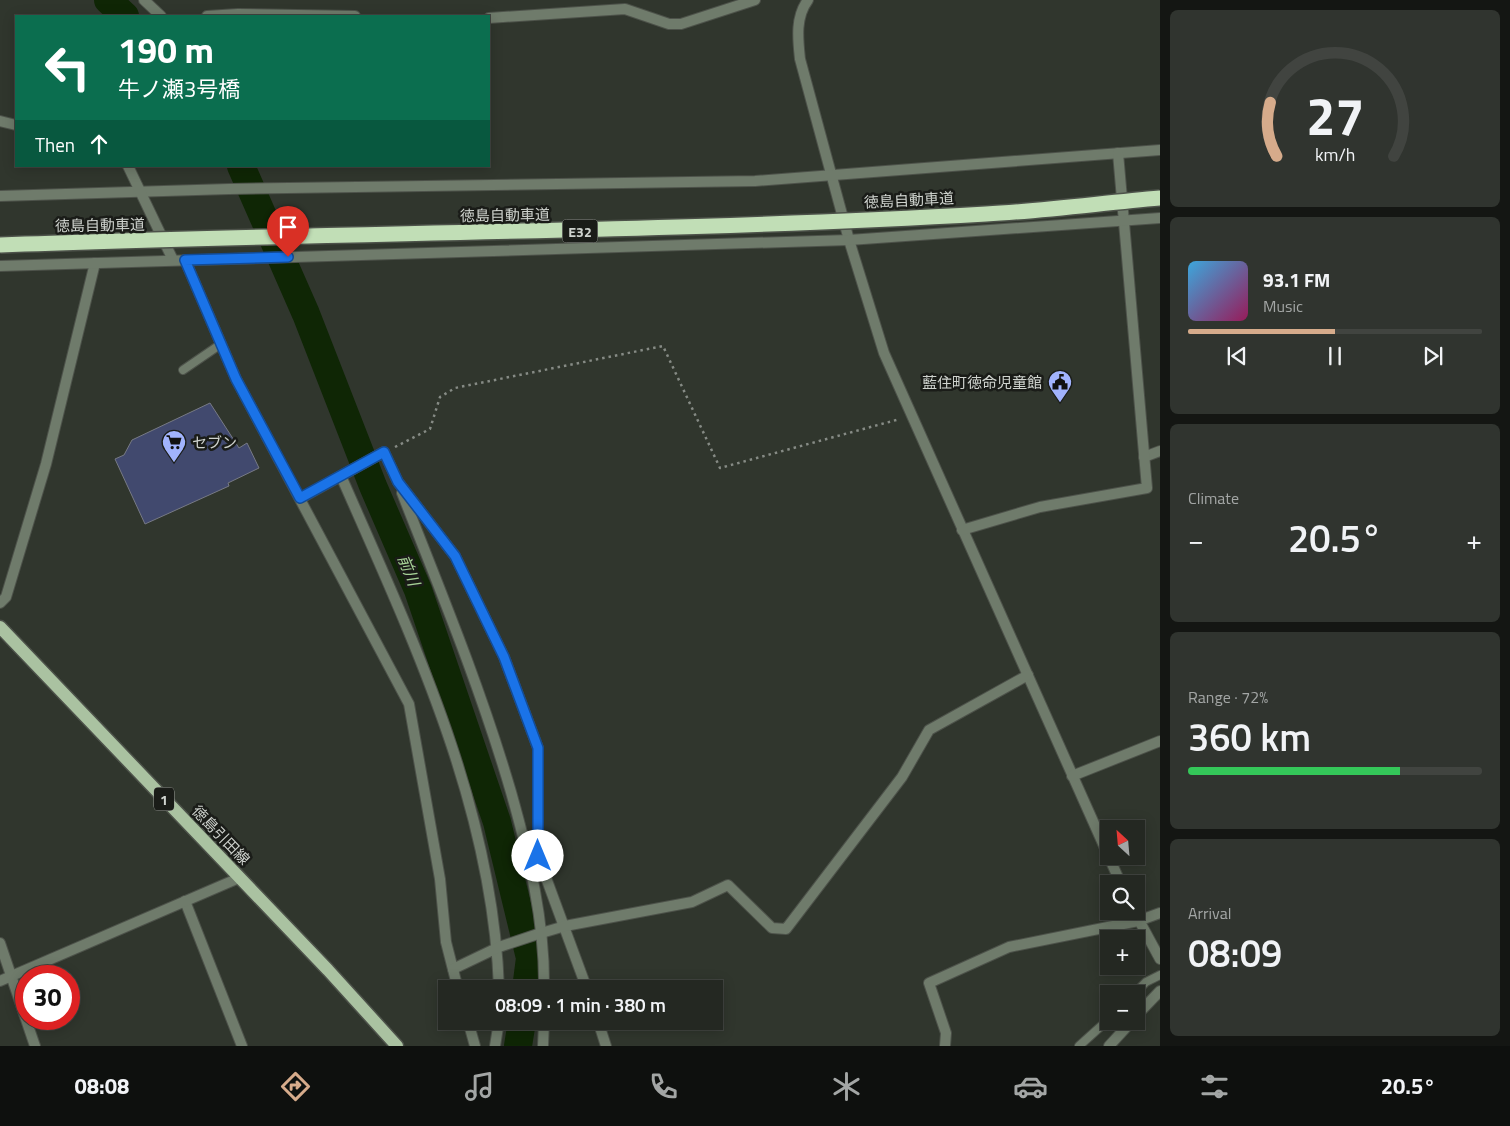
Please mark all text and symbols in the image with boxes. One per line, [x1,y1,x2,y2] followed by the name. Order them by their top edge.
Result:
[118,23,214,77] text: 190 m
[35,35,100,100] icon: left
[118,72,240,106] text: 牛ノ瀬3号橋
[1306,76,1364,155] text: 27
[35,130,75,159] text: Then
[85,130,113,158] icon: ahead
[1315,141,1355,168] text: km/h
[863,186,955,214] street label: 徳島自動車道
[460,203,550,227] street label: 徳島自動車道
[267,206,309,257] pin
[55,213,145,237] street label: 徳島自動車道
[274,213,302,241] icon: arrive
[562,220,598,242] road number: E32
[1263,265,1330,294] text: 93.1 FM
[1263,294,1303,318] text: Music
[1223,342,1251,370] icon: previous
[1321,342,1349,370] icon: pause
[1419,342,1447,370] icon: next
[1047,369,1073,403] public building icon: 藍住町徳命児童館
[922,371,1042,394] place label: 藍住町徳命児童館
[161,429,187,463] supermarket icon: セブン
[192,431,237,454] place label: セブン
[1188,486,1239,510] text: Climate
[1288,509,1382,567] text: 20.5°
[1188,518,1204,561] text: −
[1466,518,1482,561] text: +
[392,551,427,591] water label: 前川
[1188,685,1268,709] text: Range · 72%
[1188,708,1311,766] text: 360 km
[154,788,174,811] road number: 1
[187,800,255,870] street label: 徳島引田線
[1100,820,1145,865] north arrow
[1100,820,1145,1030] map controls
[511,829,563,881] position arrow
[1100,875,1145,920] button: search
[1188,901,1231,925] text: Arrival
[1188,924,1282,982] text: 08:09
[1100,930,1145,975] button: +
[15,965,80,1030] speed limit sign: 30
[1100,985,1145,1030] button: −
[495,990,666,1019] text: 08:09 · 1 min · 380 m
[74,1069,129,1103] text: 08:08
[278,1069,313,1104] icon: directions
[462,1069,497,1104] icon: music
[646,1069,681,1104] icon: phone
[829,1069,864,1104] icon: climate
[1013,1069,1048,1104] icon: car
[1197,1069,1232,1104] icon: filters
[1381,1069,1436,1103] text: 20.5°

